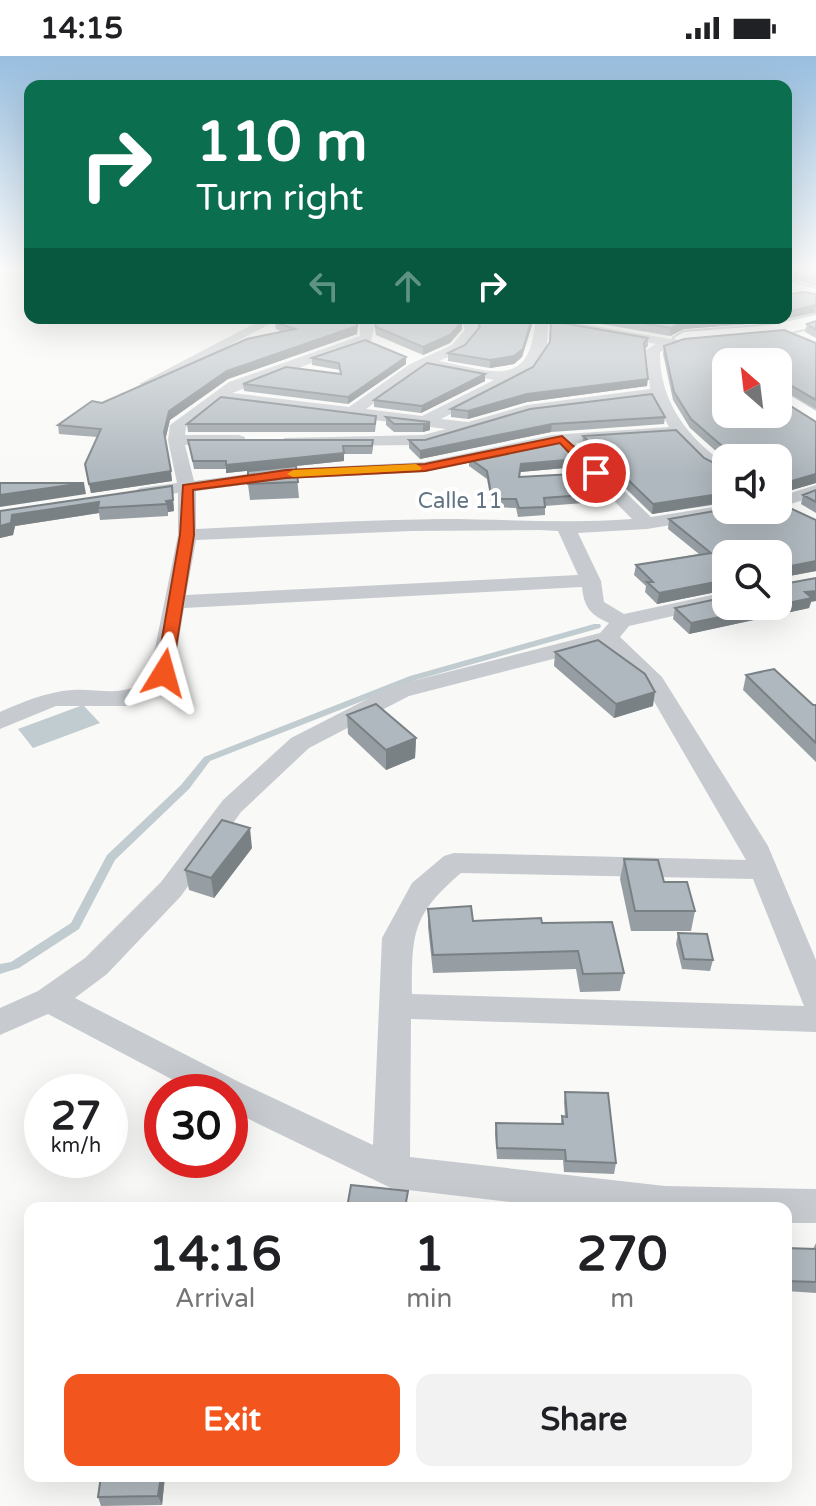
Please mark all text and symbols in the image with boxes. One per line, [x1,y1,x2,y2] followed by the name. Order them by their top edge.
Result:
[40,10,123,47] text: 14:15
[196,109,367,176] text: 110 m
[64,112,168,216] icon: right
[196,177,363,220] text: Turn right
[302,264,346,308] icon: left
[386,264,430,308] icon: ahead
[470,264,514,308] icon: right
[712,348,792,428] north arrow
[712,348,792,620] map controls
[562,439,630,507] pin
[712,444,792,524] button: sound
[574,451,618,495] icon: arrive
[418,488,502,514] street label: Calle 11
[712,540,792,620] button: search
[122,631,206,715] position arrow
[144,1074,248,1178] speed limit sign: 30
[51,1092,101,1140] text: 27
[51,1134,101,1158] text: km/h
[149,1226,282,1284] text: 14:16
[414,1226,444,1284] text: 1
[577,1226,667,1284] text: 270
[175,1283,255,1314] text: Arrival
[406,1283,452,1314] text: min
[610,1283,634,1314] text: m
[64,1374,400,1466] button: Exit
[416,1374,752,1466] button: Share

